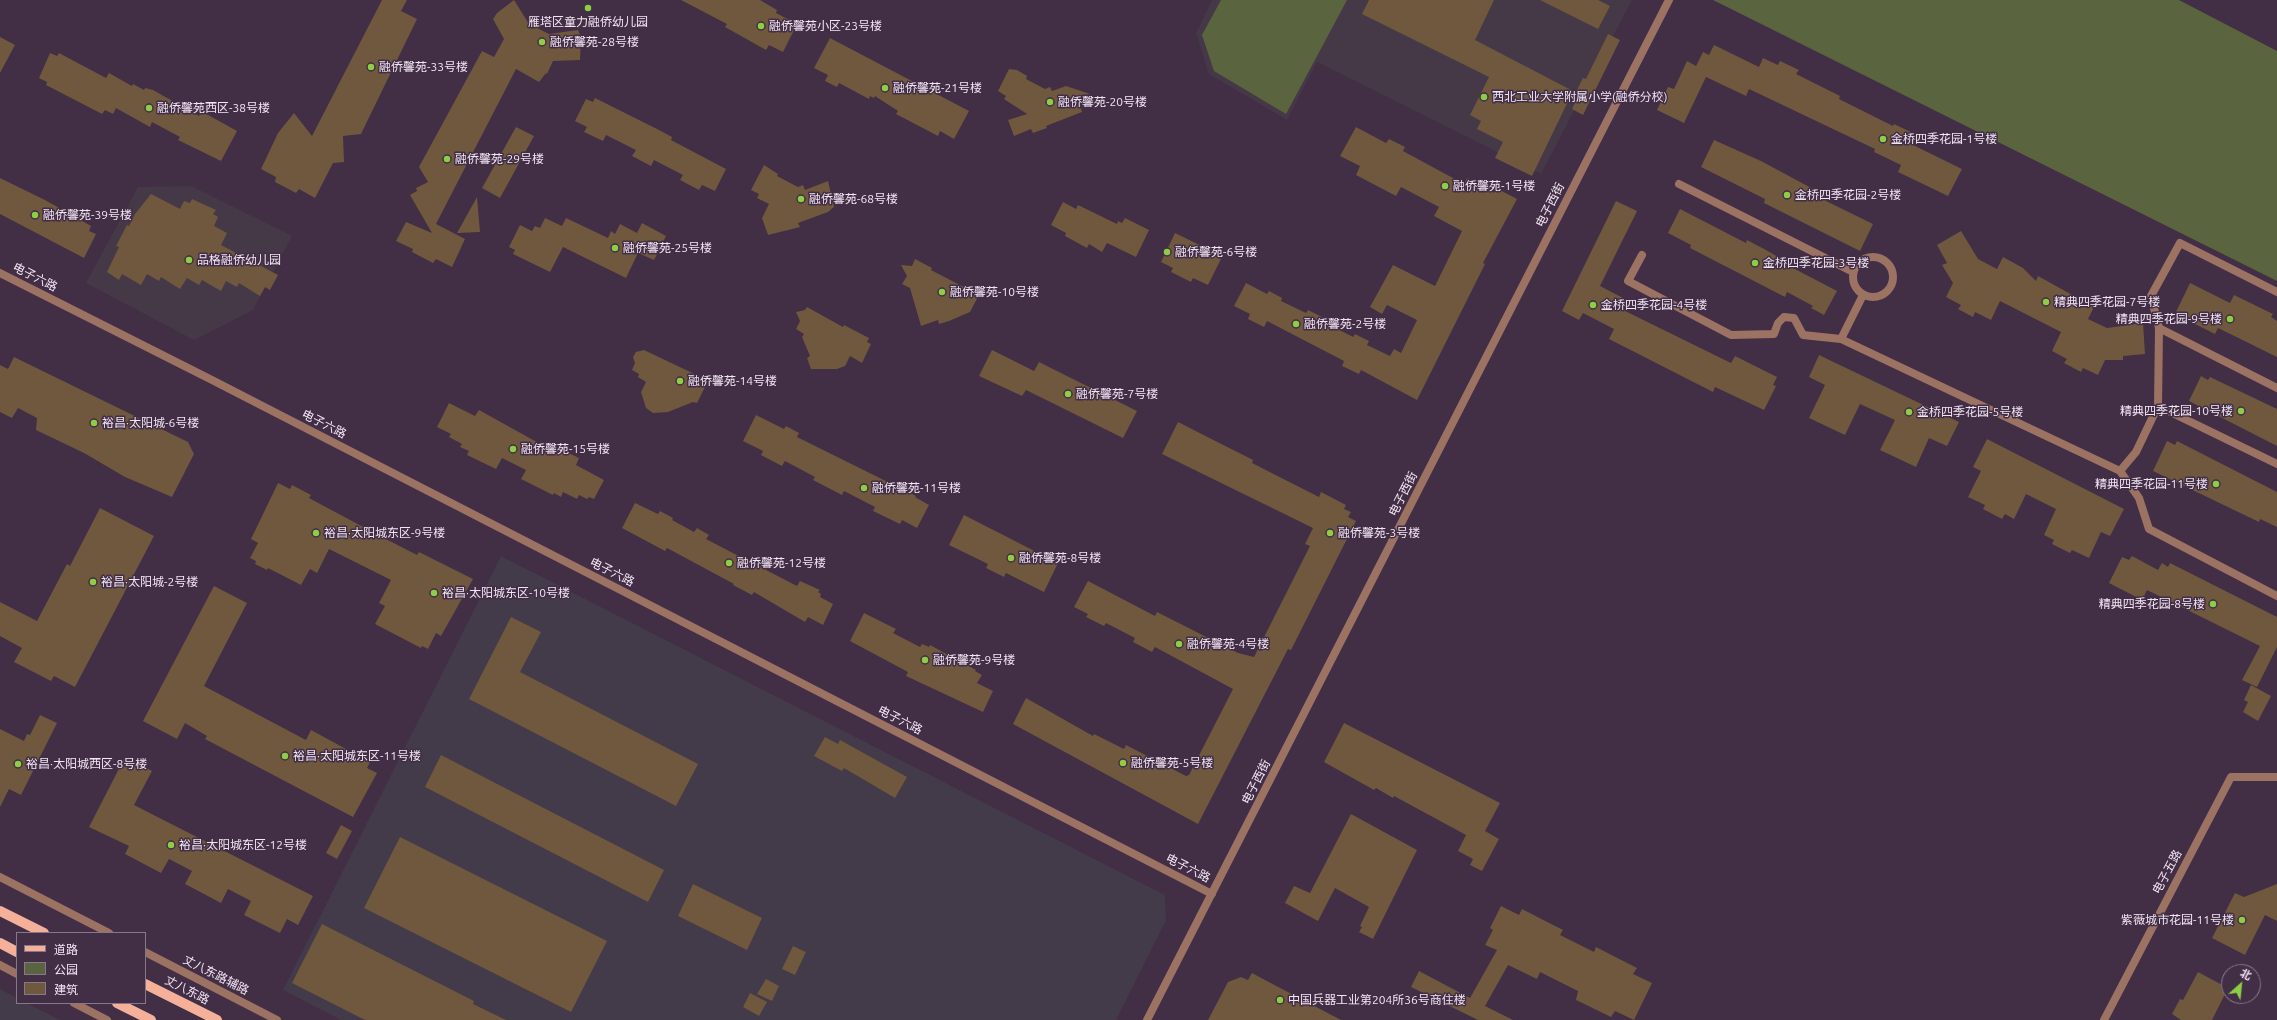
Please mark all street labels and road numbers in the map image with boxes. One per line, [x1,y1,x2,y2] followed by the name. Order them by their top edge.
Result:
[1533,180,1567,230] street label: 电子西街
[10,260,60,294] street label: 电子六路
[299,407,349,441] street label: 电子六路
[1386,469,1420,519] street label: 电子西街
[587,555,637,589] street label: 电子六路
[875,703,925,737] street label: 电子六路
[1239,757,1273,807] street label: 电子西街
[2149,847,2185,897] street label: 电子五路
[1163,851,1213,885] street label: 电子六路
[181,952,251,998] street label: 丈八东路辅路
[162,973,212,1007] street label: 丈八东路

